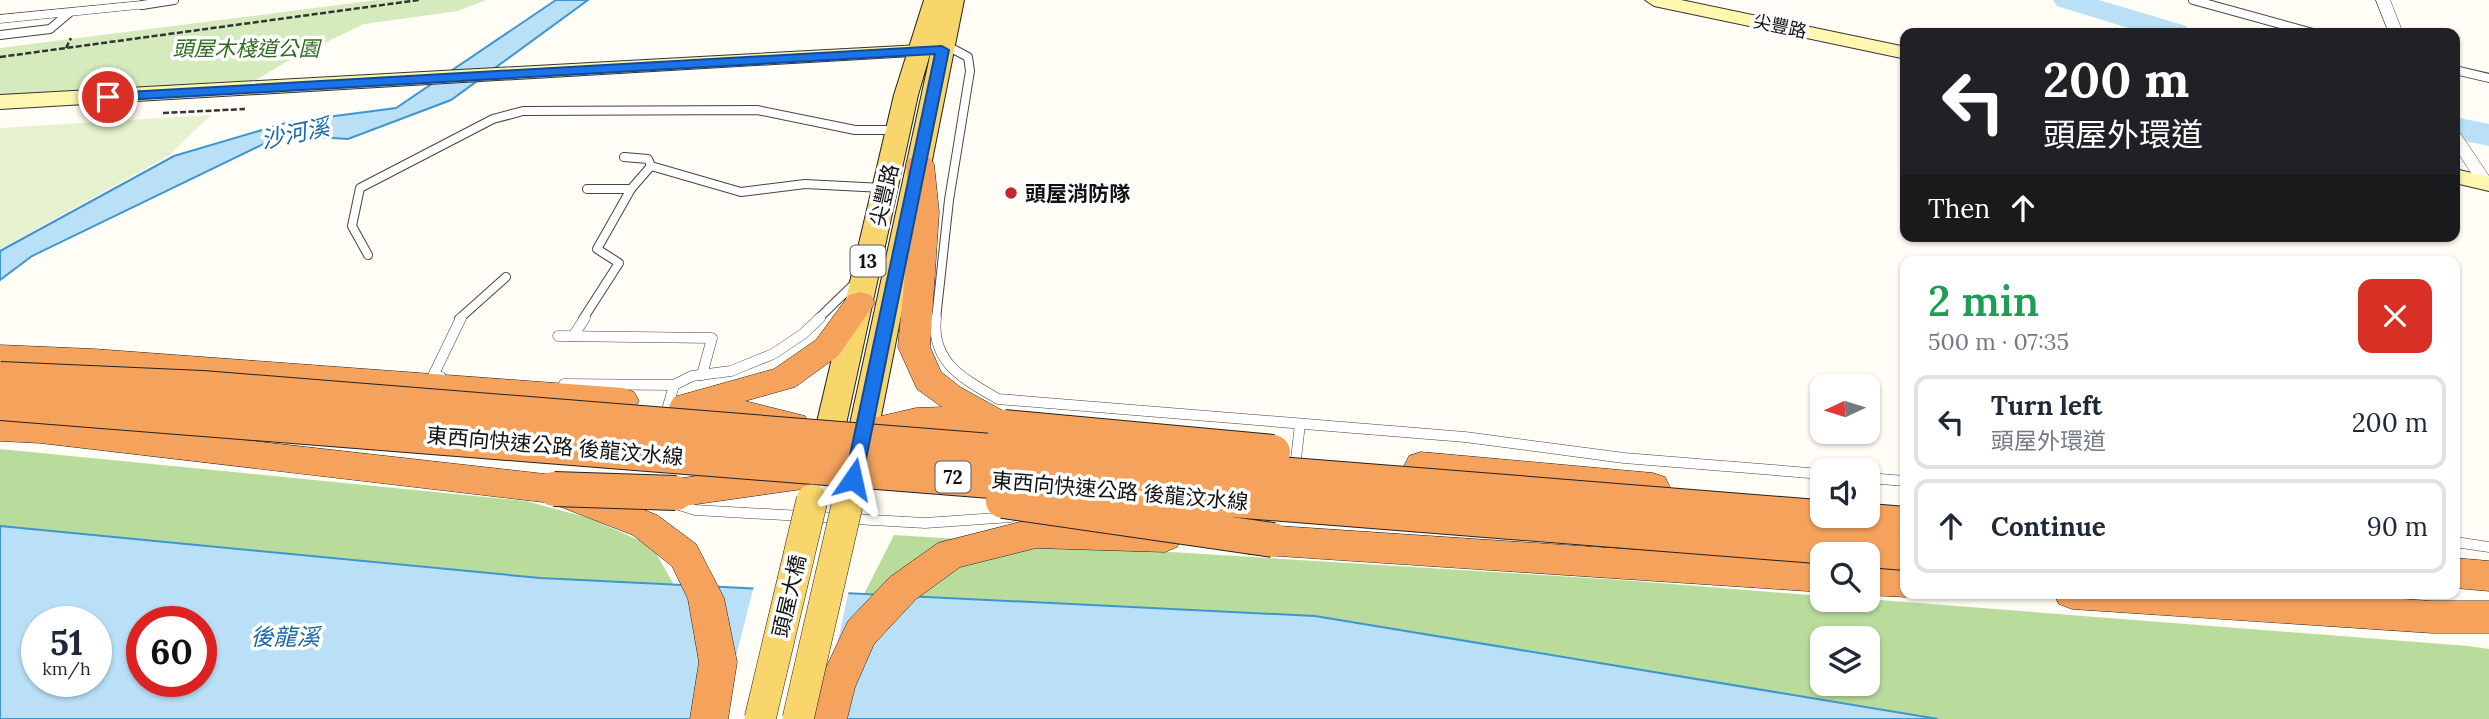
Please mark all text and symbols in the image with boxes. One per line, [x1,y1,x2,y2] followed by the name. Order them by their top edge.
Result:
[1751,9,1809,43] street label: 尖豐路
[173,35,322,62] park label: 頭屋木棧道公園
[2043,48,2189,110] text: 200 m
[1928,56,2019,147] icon: left
[78,67,138,127] pin
[89,78,127,116] icon: arrive
[258,111,335,154] water label: 沙河溪
[2043,114,2203,155] text: 頭屋外環道
[864,161,904,229] street label: 尖豐路
[1025,180,1131,207] place label: 頭屋消防隊
[1003,185,1019,201] marker: 頭屋消防隊
[2004,189,2042,227] icon: ahead
[1928,192,1990,225] text: Then
[850,246,886,276] road number: 13
[1928,274,2039,328] text: 2 min
[2358,279,2432,353] button: close
[1928,327,2069,356] text: 500 m · 07:35
[1810,374,1880,444] north arrow
[1810,374,1880,696] map controls
[1991,389,2102,422] text: Turn left
[1932,403,1970,441] icon: left
[2352,406,2428,439] text: 200 m
[426,421,684,471] street label: 東西向快速公路 後龍汶水線
[1991,426,2106,455] text: 頭屋外環道
[816,442,890,516] position arrow
[1810,458,1880,528] button: sound
[936,462,970,492] road number: 72
[991,466,1249,516] street label: 東西向快速公路 後龍汶水線
[1932,507,1970,545] icon: ahead
[1991,510,2106,543] text: Continue
[2367,510,2428,543] text: 90 m
[1810,542,1880,612] button: search
[766,552,812,640] street label: 頭屋大橋
[126,606,217,697] speed limit sign: 60
[50,620,83,665] text: 51
[251,622,323,651] water label: 後龍溪
[1810,626,1880,696] button: layers
[42,657,91,680] text: km/h

